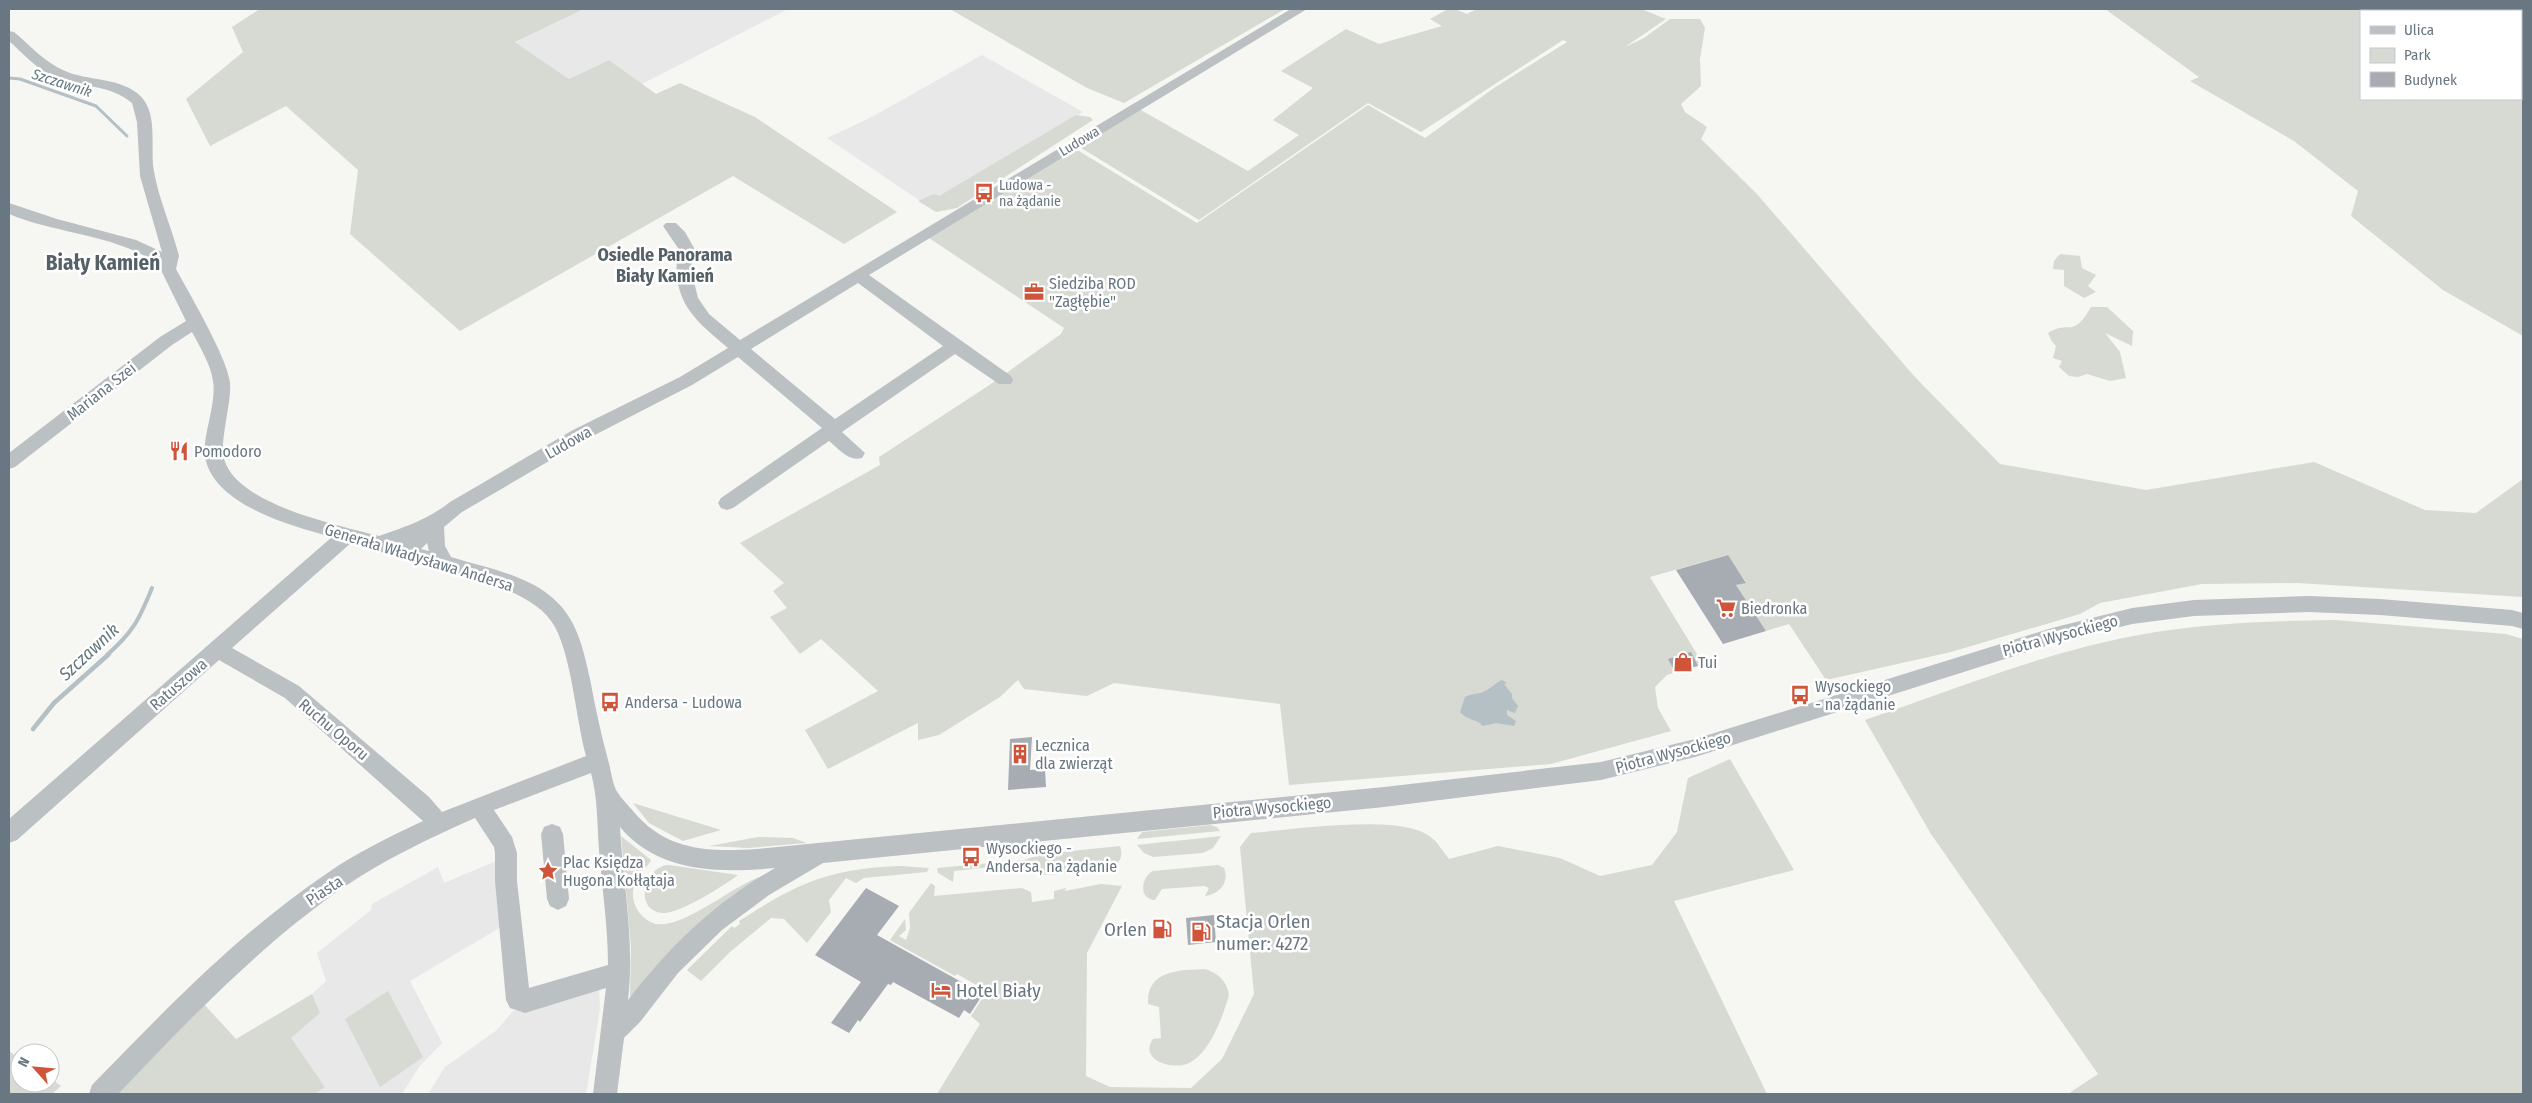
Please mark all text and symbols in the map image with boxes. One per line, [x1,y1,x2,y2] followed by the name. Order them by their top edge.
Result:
[2360,10,2522,100] legend
[2404,21,2434,39] text: Ulica
[2404,46,2431,64] text: Park
[29,65,95,101] water label: Szczawnik
[2404,71,2457,89] text: Budynek
[1056,123,1103,160] street label: Ludowa
[999,177,1061,210] place label: Ludowa - na żądanie
[973,182,995,204] bus stop icon: Ludowa - na żądanie
[597,244,733,287] district label: Osiedle Panorama Biały Kamień
[46,250,160,276] district label: Biały Kamień
[1049,274,1136,311] place label: Siedziba ROD "Zagłębie"
[1023,281,1045,303] office icon: Siedziba ROD "Zagłębie"
[63,358,140,424] street label: Mariana Szei
[542,422,595,463] street label: Ludowa
[168,440,190,462] restaurant icon: Pomodoro
[194,442,262,461] place label: Pomodoro
[322,520,516,595] street label: Generała Władysława Andersa
[1715,597,1737,619] supermarket icon: Biedronka
[1741,599,1807,618] place label: Biedronka
[2000,611,2120,660] street label: Piotra Wysockiego
[54,619,124,686] water label: Szczawnik
[1672,651,1694,673] shop icon: Tui
[1698,653,1717,672] place label: Tui
[146,654,211,714] street label: Ratuszowa
[1815,677,1896,715] place label: Wysockiego - na żądanie
[1789,684,1811,706] bus stop icon: Wysockiego - na żądanie
[599,691,621,713] bus stop icon: Andersa - Ludowa
[625,693,742,712] place label: Andersa - Ludowa
[295,695,373,764] street label: Ruchu Oporu
[1613,728,1733,777] street label: Piotra Wysockiego
[1035,736,1113,774] place label: Lecznica dla zwierząt
[1009,743,1031,765] building icon: Lecznica dla zwierząt
[1212,793,1332,822] street label: Piotra Wysockiego
[986,839,1117,877] place label: Wysockiego - Andersa, na żądanie
[960,846,982,868] bus stop icon: Wysockiego - Andersa, na żądanie
[563,853,675,891] place label: Plac Księdza Hugona Kołłątaja
[537,860,559,882] place icon: Plac Księdza Hugona Kołłątaja
[302,871,346,909] street label: Piasta
[1216,910,1310,955] place label: Stacja Orlen numer: 4272
[1104,918,1147,941] place label: Orlen
[1151,918,1173,940] fuel station icon: Orlen
[1190,921,1212,943] fuel station icon: Stacja Orlen numer: 4272
[930,979,952,1001] hotel icon: Hotel Biały
[956,979,1041,1002] place label: Hotel Biały
[10,1043,60,1093] north arrow
[14,1055,33,1070] text: N

